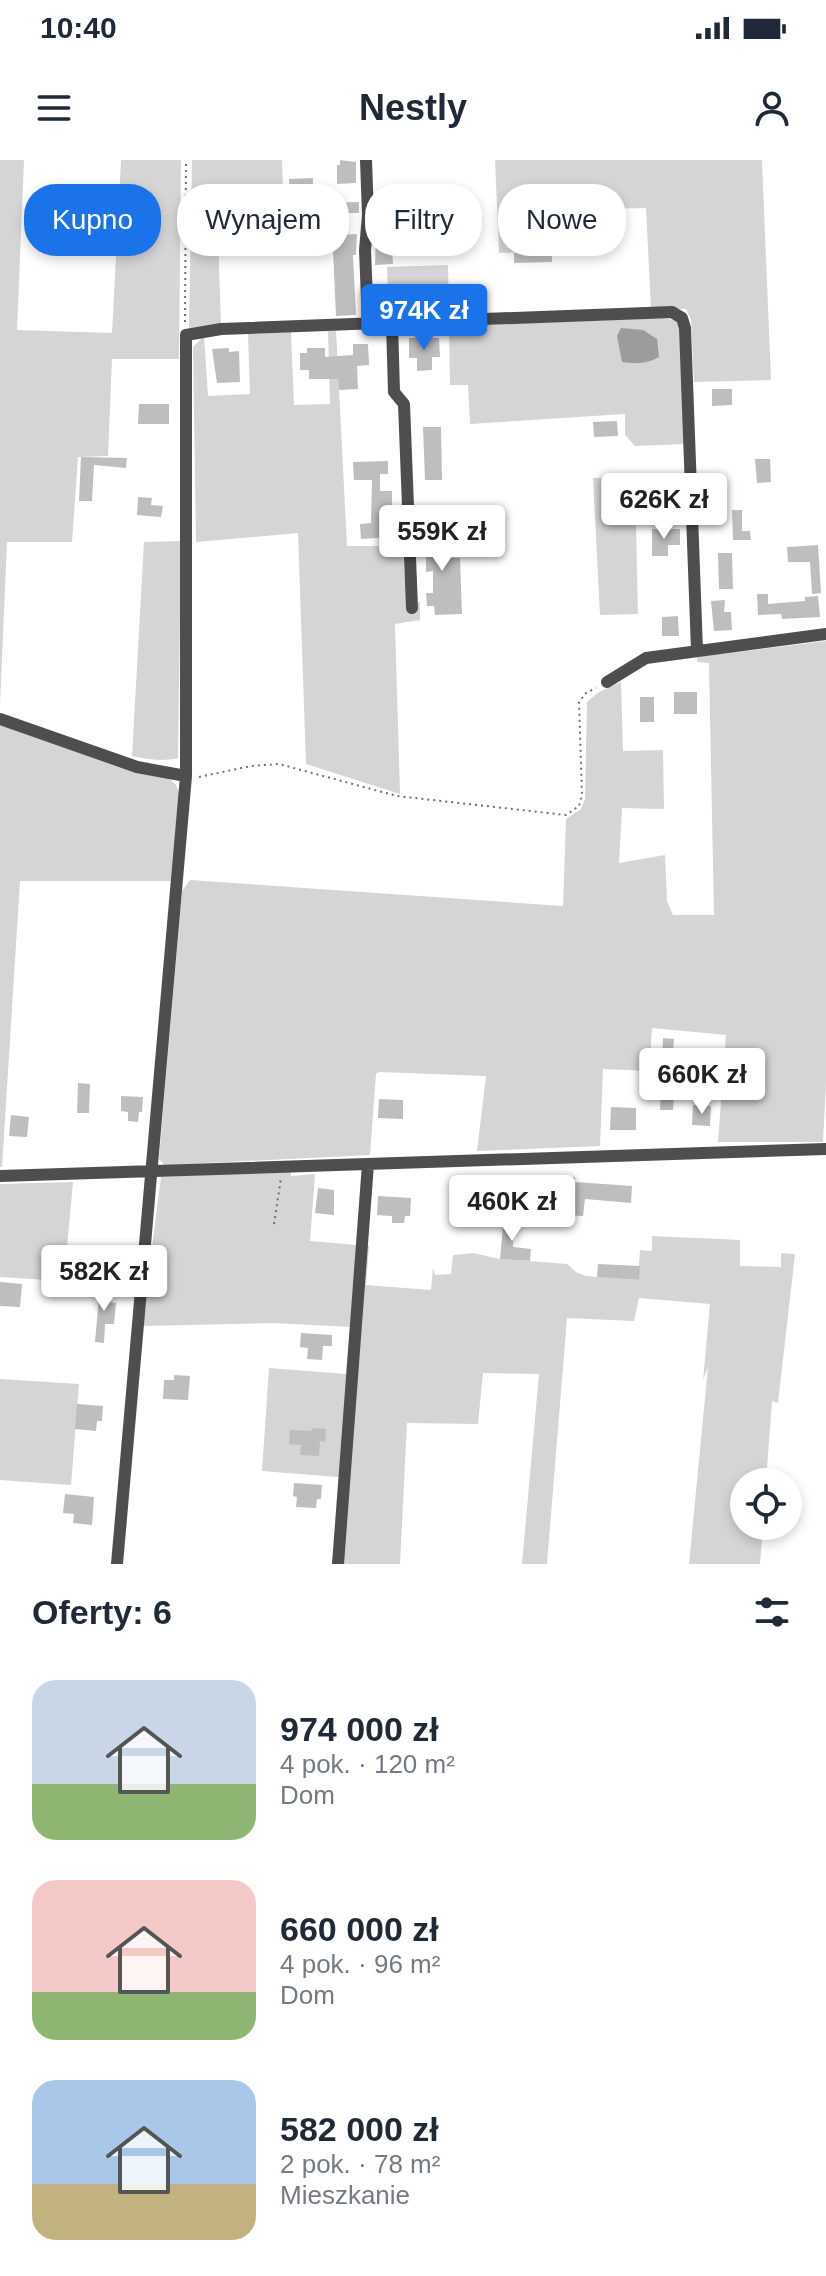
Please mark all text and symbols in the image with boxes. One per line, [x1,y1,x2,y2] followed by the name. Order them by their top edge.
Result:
[40,11,117,44] text: 10:40
[32,86,76,130] icon: menu
[750,86,794,130] icon: person
[359,87,467,128] text: Nestly
[24,184,161,256] chip: Kupno
[177,184,349,256] chip: Wynajem
[365,184,482,256] chip: Filtry
[498,184,626,256] chip: Nowe
[350,284,498,352] pin: 974K zł
[379,295,469,325] text: 974K zł
[590,473,738,541] pin: 626K zł
[619,484,709,514] text: 626K zł
[368,505,516,573] pin: 559K zł
[397,516,487,546] text: 559K zł
[628,1048,776,1116] pin: 660K zł
[657,1059,747,1089] text: 660K zł
[438,1175,586,1243] pin: 460K zł
[467,1186,557,1216] text: 460K zł
[30,1245,178,1313] pin: 582K zł
[59,1256,149,1286] text: 582K zł
[730,1468,802,1540] map controls
[730,1468,802,1540] button: locate
[750,1590,794,1634] icon: filters
[32,1593,172,1631] text: Oferty: 6
[280,1710,439,1748] text: 974 000 zł
[96,1712,192,1808] icon: home
[280,1749,455,1779] text: 4 pok. · 120 m²
[280,1780,335,1810] text: Dom
[280,1910,439,1948] text: 660 000 zł
[96,1912,192,2008] icon: home
[280,1949,440,1979] text: 4 pok. · 96 m²
[280,1980,335,2010] text: Dom
[280,2110,439,2148] text: 582 000 zł
[96,2112,192,2208] icon: home
[280,2149,440,2179] text: 2 pok. · 78 m²
[280,2180,410,2210] text: Mieszkanie

